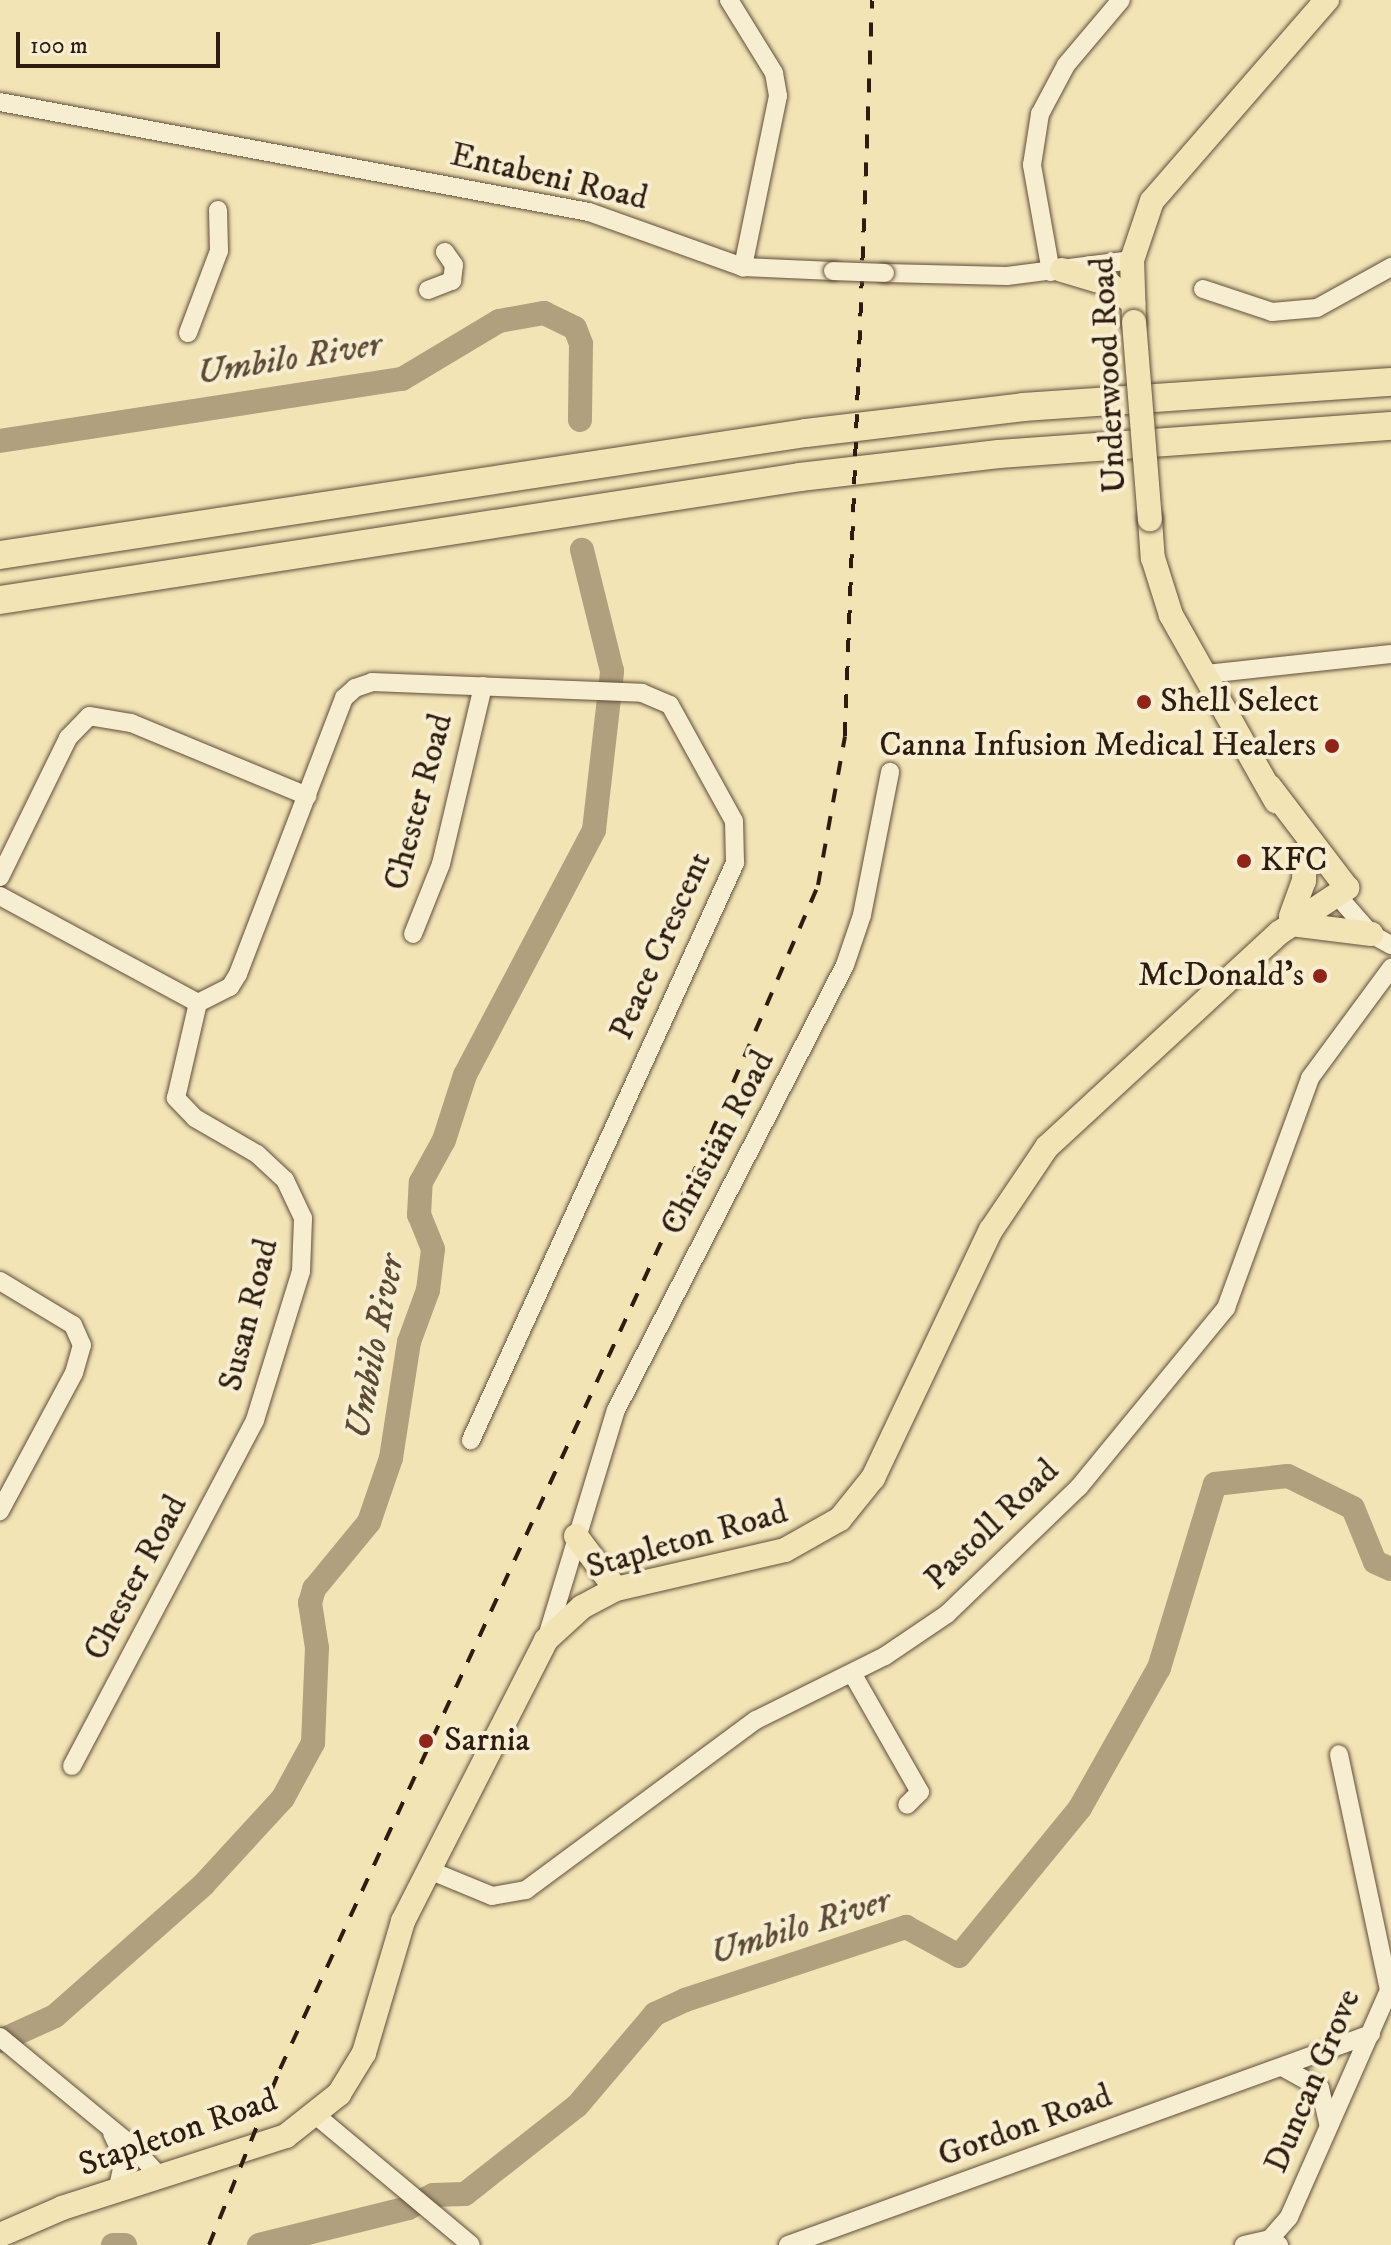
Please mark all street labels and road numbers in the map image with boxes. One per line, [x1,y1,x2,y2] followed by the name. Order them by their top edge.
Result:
[446,134,652,220] street label: Entabeni Road
[1082,256,1136,494] street label: Underwood Road
[376,709,462,895] street label: Chester Road
[601,846,721,1046] street label: Peace Crescent
[652,1044,784,1242] street label: Christian Road
[210,1235,288,1395] street label: Susan Road
[916,1451,1068,1599] street label: Pastoll Road
[75,1488,197,1668] street label: Chester Road
[582,1492,792,1588] street label: Stapleton Road
[1256,1983,1370,2179] street label: Duncan Grove
[933,2076,1117,2176] street label: Gordon Road
[73,2080,283,2186] street label: Stapleton Road

